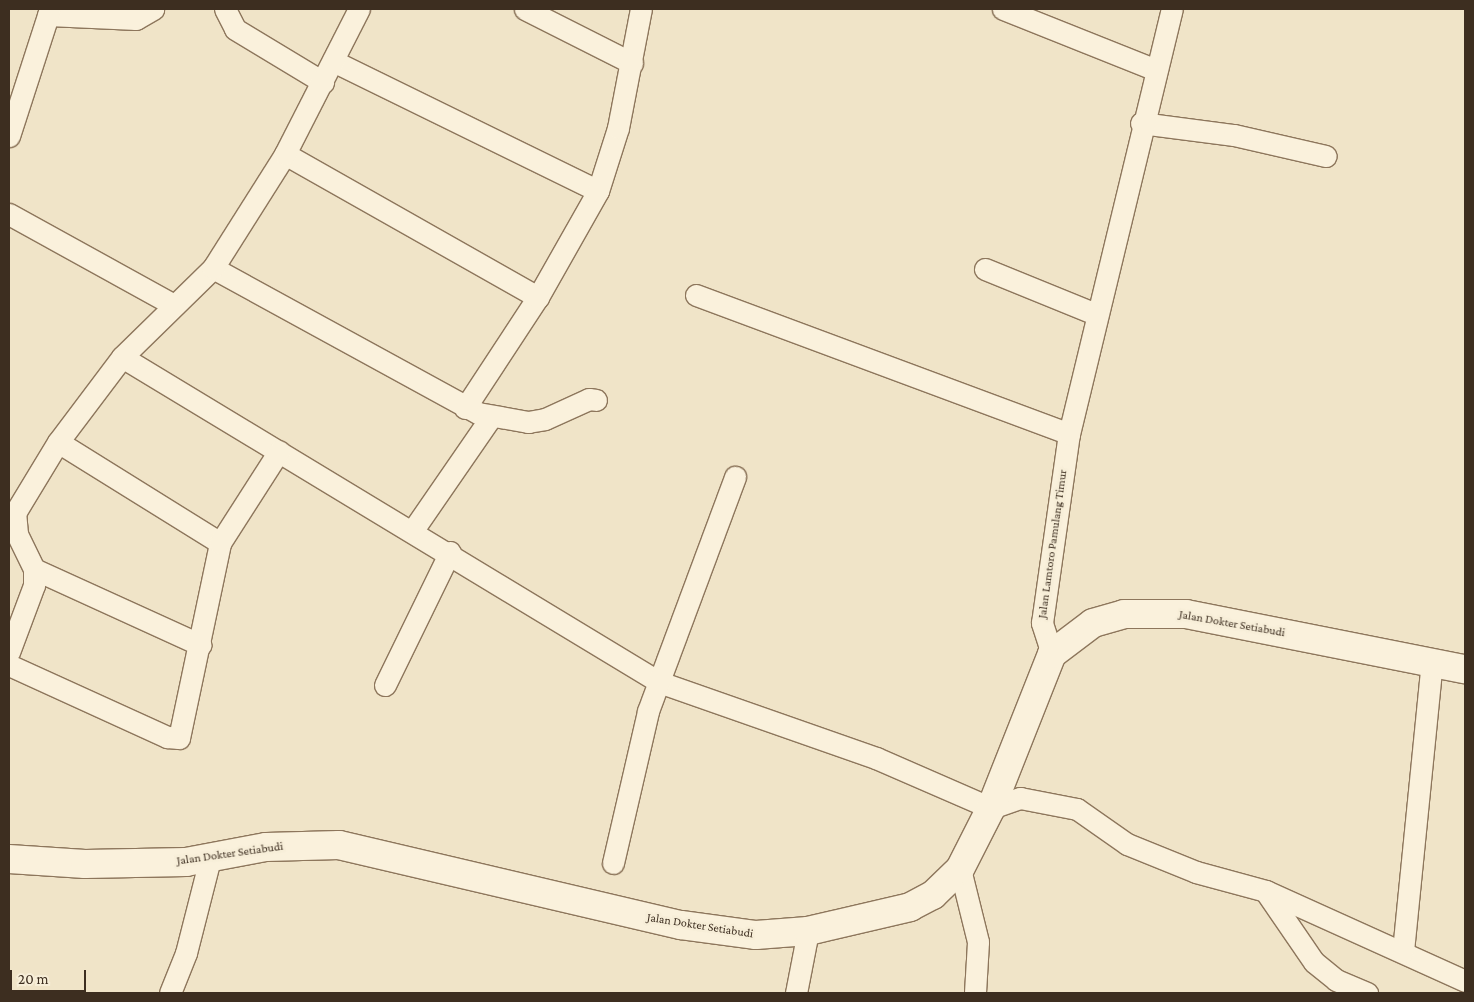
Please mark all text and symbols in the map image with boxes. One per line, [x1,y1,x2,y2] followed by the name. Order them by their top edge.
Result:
[1035,469,1071,619] street label: Jalan Lamtoro Pamulang Timur
[1178,608,1286,640] street label: Jalan Dokter Setiabudi
[176,839,284,869] street label: Jalan Dokter Setiabudi
[646,910,754,942] street label: Jalan Dokter Setiabudi
[12,960,89,992] scale bar
[18,971,49,987] text: 20 m

